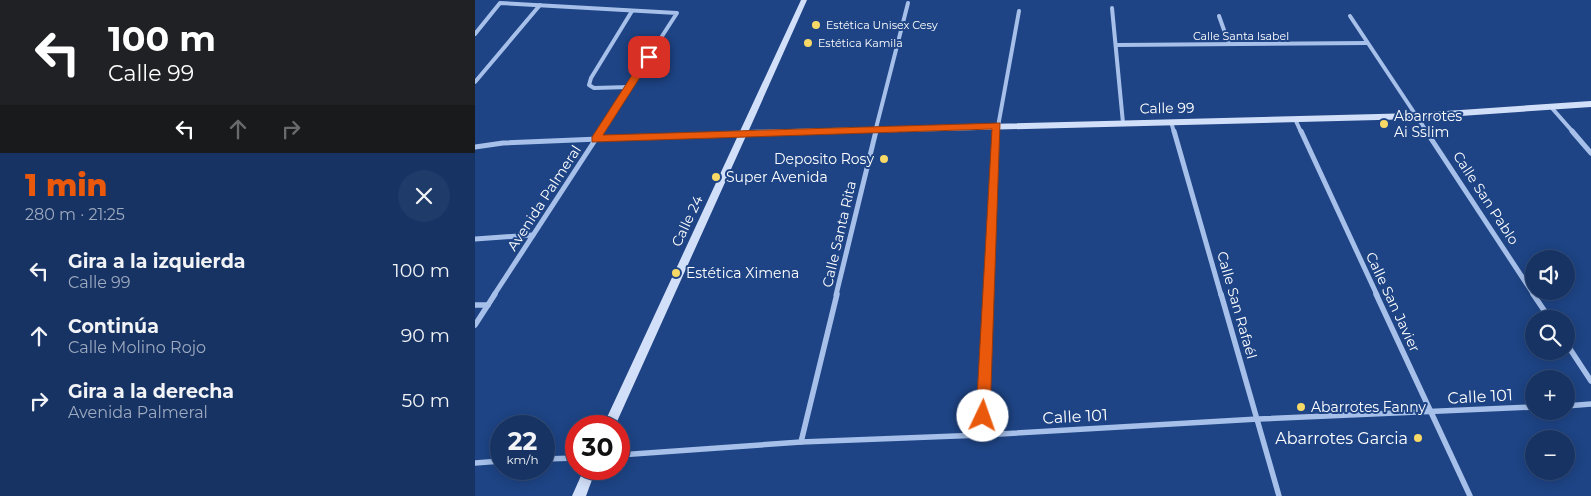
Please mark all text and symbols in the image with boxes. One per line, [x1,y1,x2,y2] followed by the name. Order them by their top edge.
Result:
[108,17,216,60] text: 100 m
[826,18,938,32] place label: Estética Unisex Cesy
[810,19,822,31] marker: Estética Unisex Cesy
[25,20,90,85] icon: left
[1193,29,1289,43] street label: Calle Santa Isabel
[628,36,670,78] pin
[818,36,903,50] place label: Estética Kamila
[802,37,814,49] marker: Estética Kamila
[635,43,663,71] icon: arrive
[108,60,194,87] text: Calle 99
[1139,99,1195,117] street label: Calle 99
[1394,107,1462,141] place label: Abarrotes Ai Sslim
[171,115,199,143] icon: left
[224,115,252,143] icon: ahead
[277,115,305,143] icon: right
[1378,118,1390,130] marker: Abarrotes Ai Sslim
[503,142,585,254] street label: Avenida Palmeral
[1449,148,1523,248] street label: Calle San Pablo
[774,150,874,168] place label: Deposito Rosy
[878,153,890,165] marker: Deposito Rosy
[25,167,108,204] text: 1 min
[726,168,828,186] place label: Super Avenida
[398,170,450,222] button: close
[710,171,722,183] marker: Super Avenida
[818,179,860,289] street label: Calle Santa Rita
[667,192,707,250] street label: Calle 24
[25,205,125,224] text: 280 m · 21:25
[1213,249,1261,361] street label: Calle San Rafaél
[1362,249,1424,355] street label: Calle San Javier
[68,250,246,273] text: Gira a la izquierda
[1525,250,1575,480] map controls
[1525,250,1575,300] button: sound
[25,257,53,285] icon: left
[393,259,450,282] text: 100 m
[686,264,799,282] place label: Estética Ximena
[670,267,682,279] marker: Estética Ximena
[68,273,131,292] text: Calle 99
[1525,310,1575,360] button: search
[68,315,159,338] text: Continúa
[25,322,53,350] icon: ahead
[401,324,450,347] text: 90 m
[68,338,206,357] text: Calle Molino Rojo
[1525,370,1575,420] button: +
[68,380,234,403] text: Gira a la derecha
[1447,385,1513,408] street label: Calle 101
[25,387,53,415] icon: right
[402,389,450,412] text: 50 m
[956,389,1008,441] position arrow
[1311,398,1426,416] place label: Abarrotes Fanny
[1295,401,1307,413] marker: Abarrotes Fanny
[68,403,208,422] text: Avenida Palmeral
[1042,405,1108,428] street label: Calle 101
[565,415,630,480] speed limit sign: 30
[508,426,537,456] text: 22
[1275,429,1408,448] place label: Abarrotes Garcia
[1525,430,1575,480] button: −
[1412,432,1424,444] marker: Abarrotes Garcia
[506,452,539,467] text: km/h

